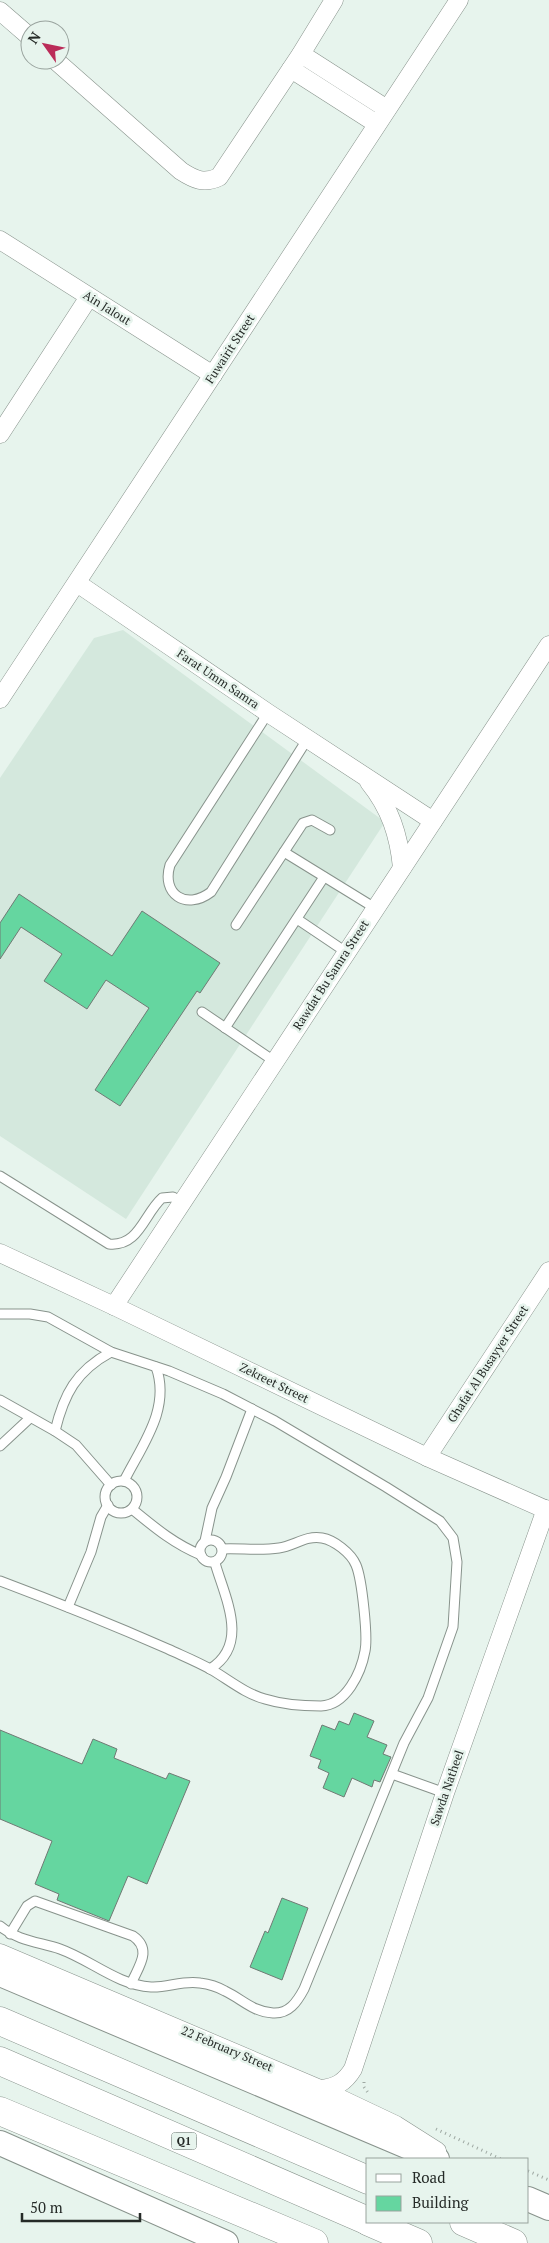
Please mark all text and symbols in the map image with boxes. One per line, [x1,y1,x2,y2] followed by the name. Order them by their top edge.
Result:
[20,20,70,70] north arrow
[23,28,45,47] text: N
[81,287,134,328] street label: Ain Jalout
[202,311,258,386] street label: Fuwairit Street
[174,646,262,712] street label: Farat Umm Samra
[289,916,372,1033] street label: Rawdat Bu Samra Street
[444,1302,531,1425] street label: Ghafat Al Busayyer Street
[237,1359,312,1406] street label: Zekreet Street
[427,1748,467,1828] street label: Sawda Natheel
[179,2022,276,2075] street label: 22 February Street
[172,2132,196,2150] road number: Q1
[366,2158,529,2223] legend
[412,2167,445,2187] text: Road
[22,2190,140,2222] scale bar
[412,2192,470,2212] text: Building
[30,2197,63,2217] text: 50 m

